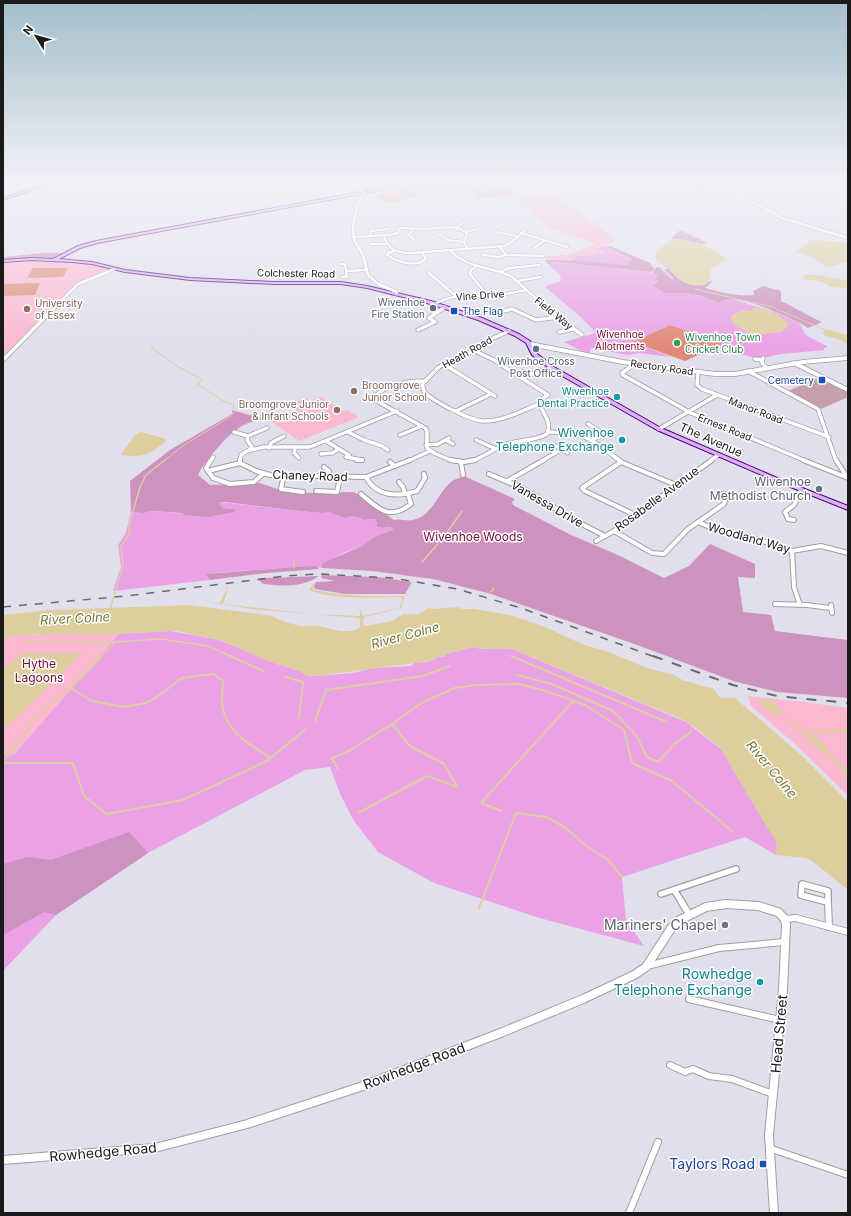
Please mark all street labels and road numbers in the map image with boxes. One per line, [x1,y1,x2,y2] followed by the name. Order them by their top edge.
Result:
[257,266,335,280] street label: Colchester Road
[455,287,505,303] street label: Vine Drive
[532,294,576,332] street label: Field Way
[440,333,494,371] street label: Heath Road
[630,357,694,377] street label: Rectory Road
[727,394,785,426] street label: Manor Road
[696,411,754,443] street label: Ernest Road
[677,419,745,460] street label: The Avenue
[612,463,702,534] street label: Rosabelle Avenue
[272,467,348,484] street label: Chaney Road
[508,477,586,530] street label: Vanessa Drive
[706,519,792,557] street label: Woodland Way
[767,994,790,1074] street label: Head Street
[360,1038,467,1093] street label: Rowhedge Road
[48,1138,157,1165] street label: Rowhedge Road

